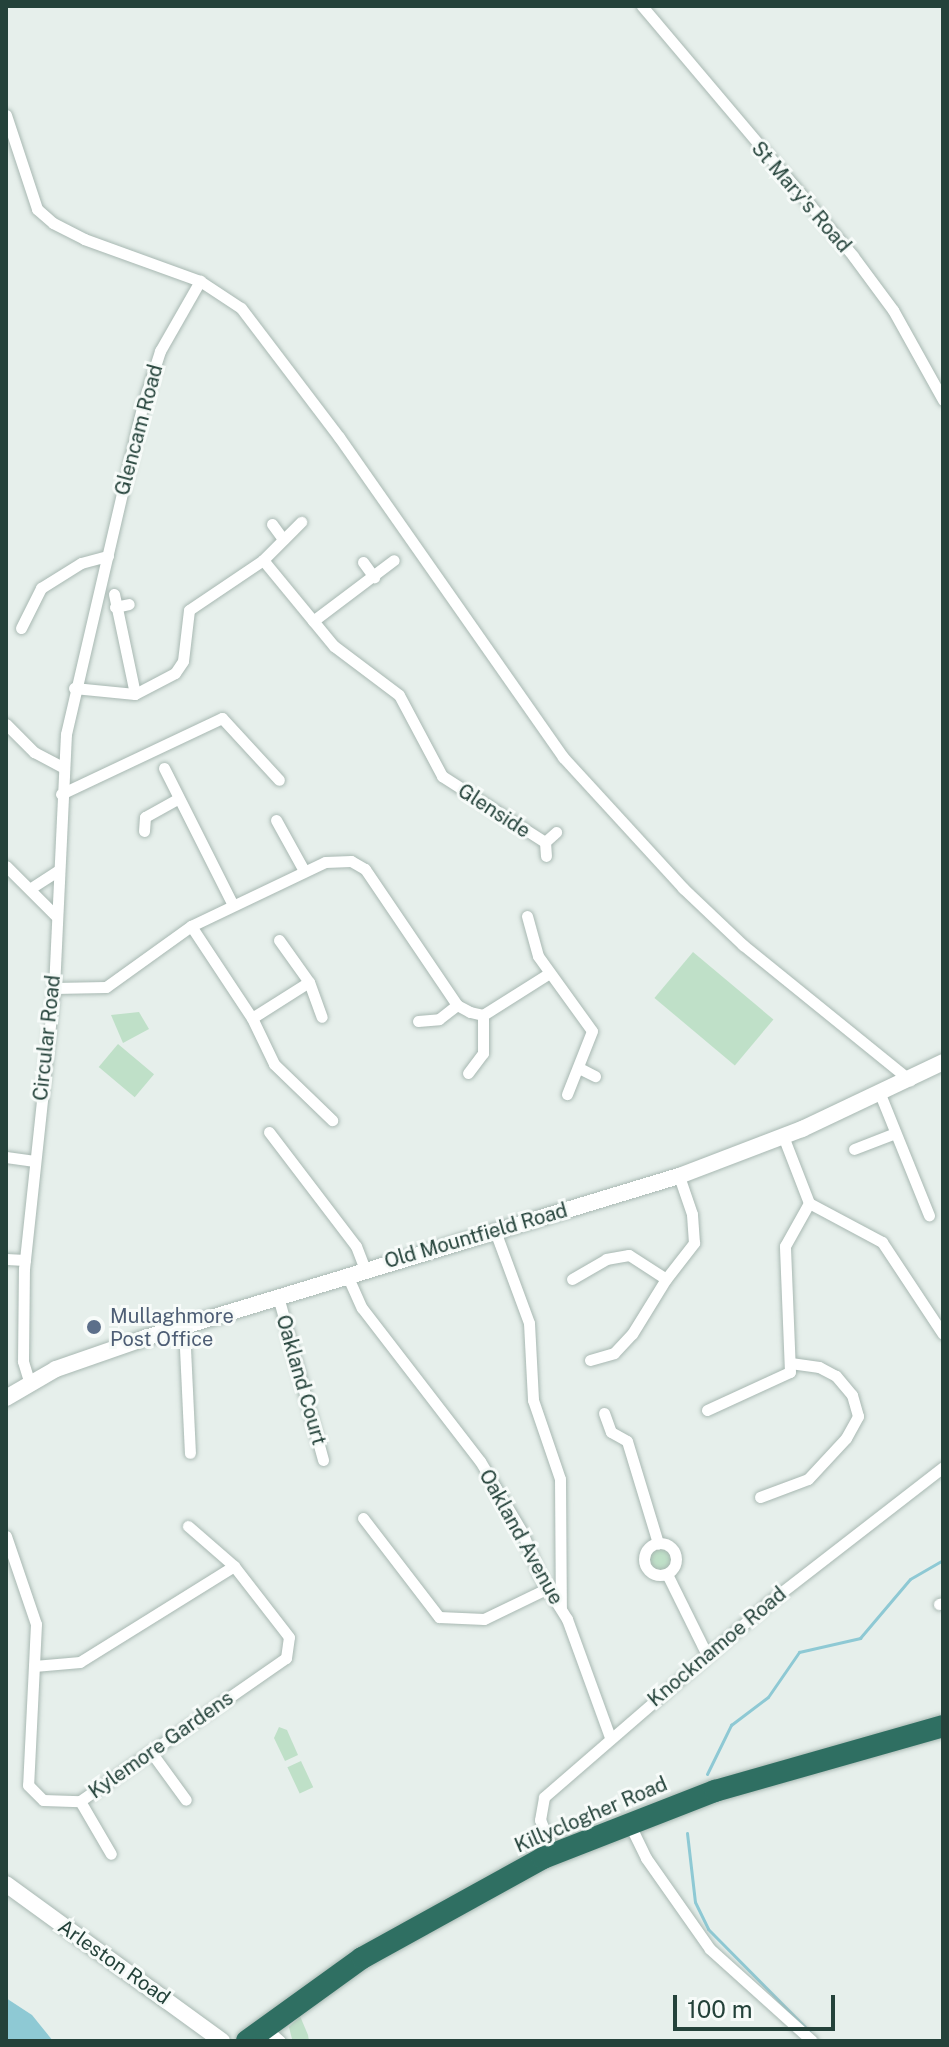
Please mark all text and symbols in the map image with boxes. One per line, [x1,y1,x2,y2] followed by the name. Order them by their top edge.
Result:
[746,137,856,257] street label: St Mary's Road
[110,362,168,498] street label: Glencam Road
[453,779,535,843] street label: Glenside
[28,974,66,1102] street label: Circular Road
[382,1198,570,1274] street label: Old Mountfield Road
[110,1304,234,1351] place label: Mullaghmore Post Office
[271,1312,331,1448] street label: Oakland Court
[85,1318,103,1336] marker: Mullaghmore Post Office
[474,1465,568,1609] street label: Oakland Avenue
[643,1582,791,1712] street label: Knocknamoe Road
[84,1686,238,1804] street label: Kylemore Gardens
[511,1772,671,1858] street label: Killyclogher Road
[53,1915,175,2009] street label: Arleston Road
[677,1979,839,2029] scale bar
[687,1995,753,2023] text: 100 m

